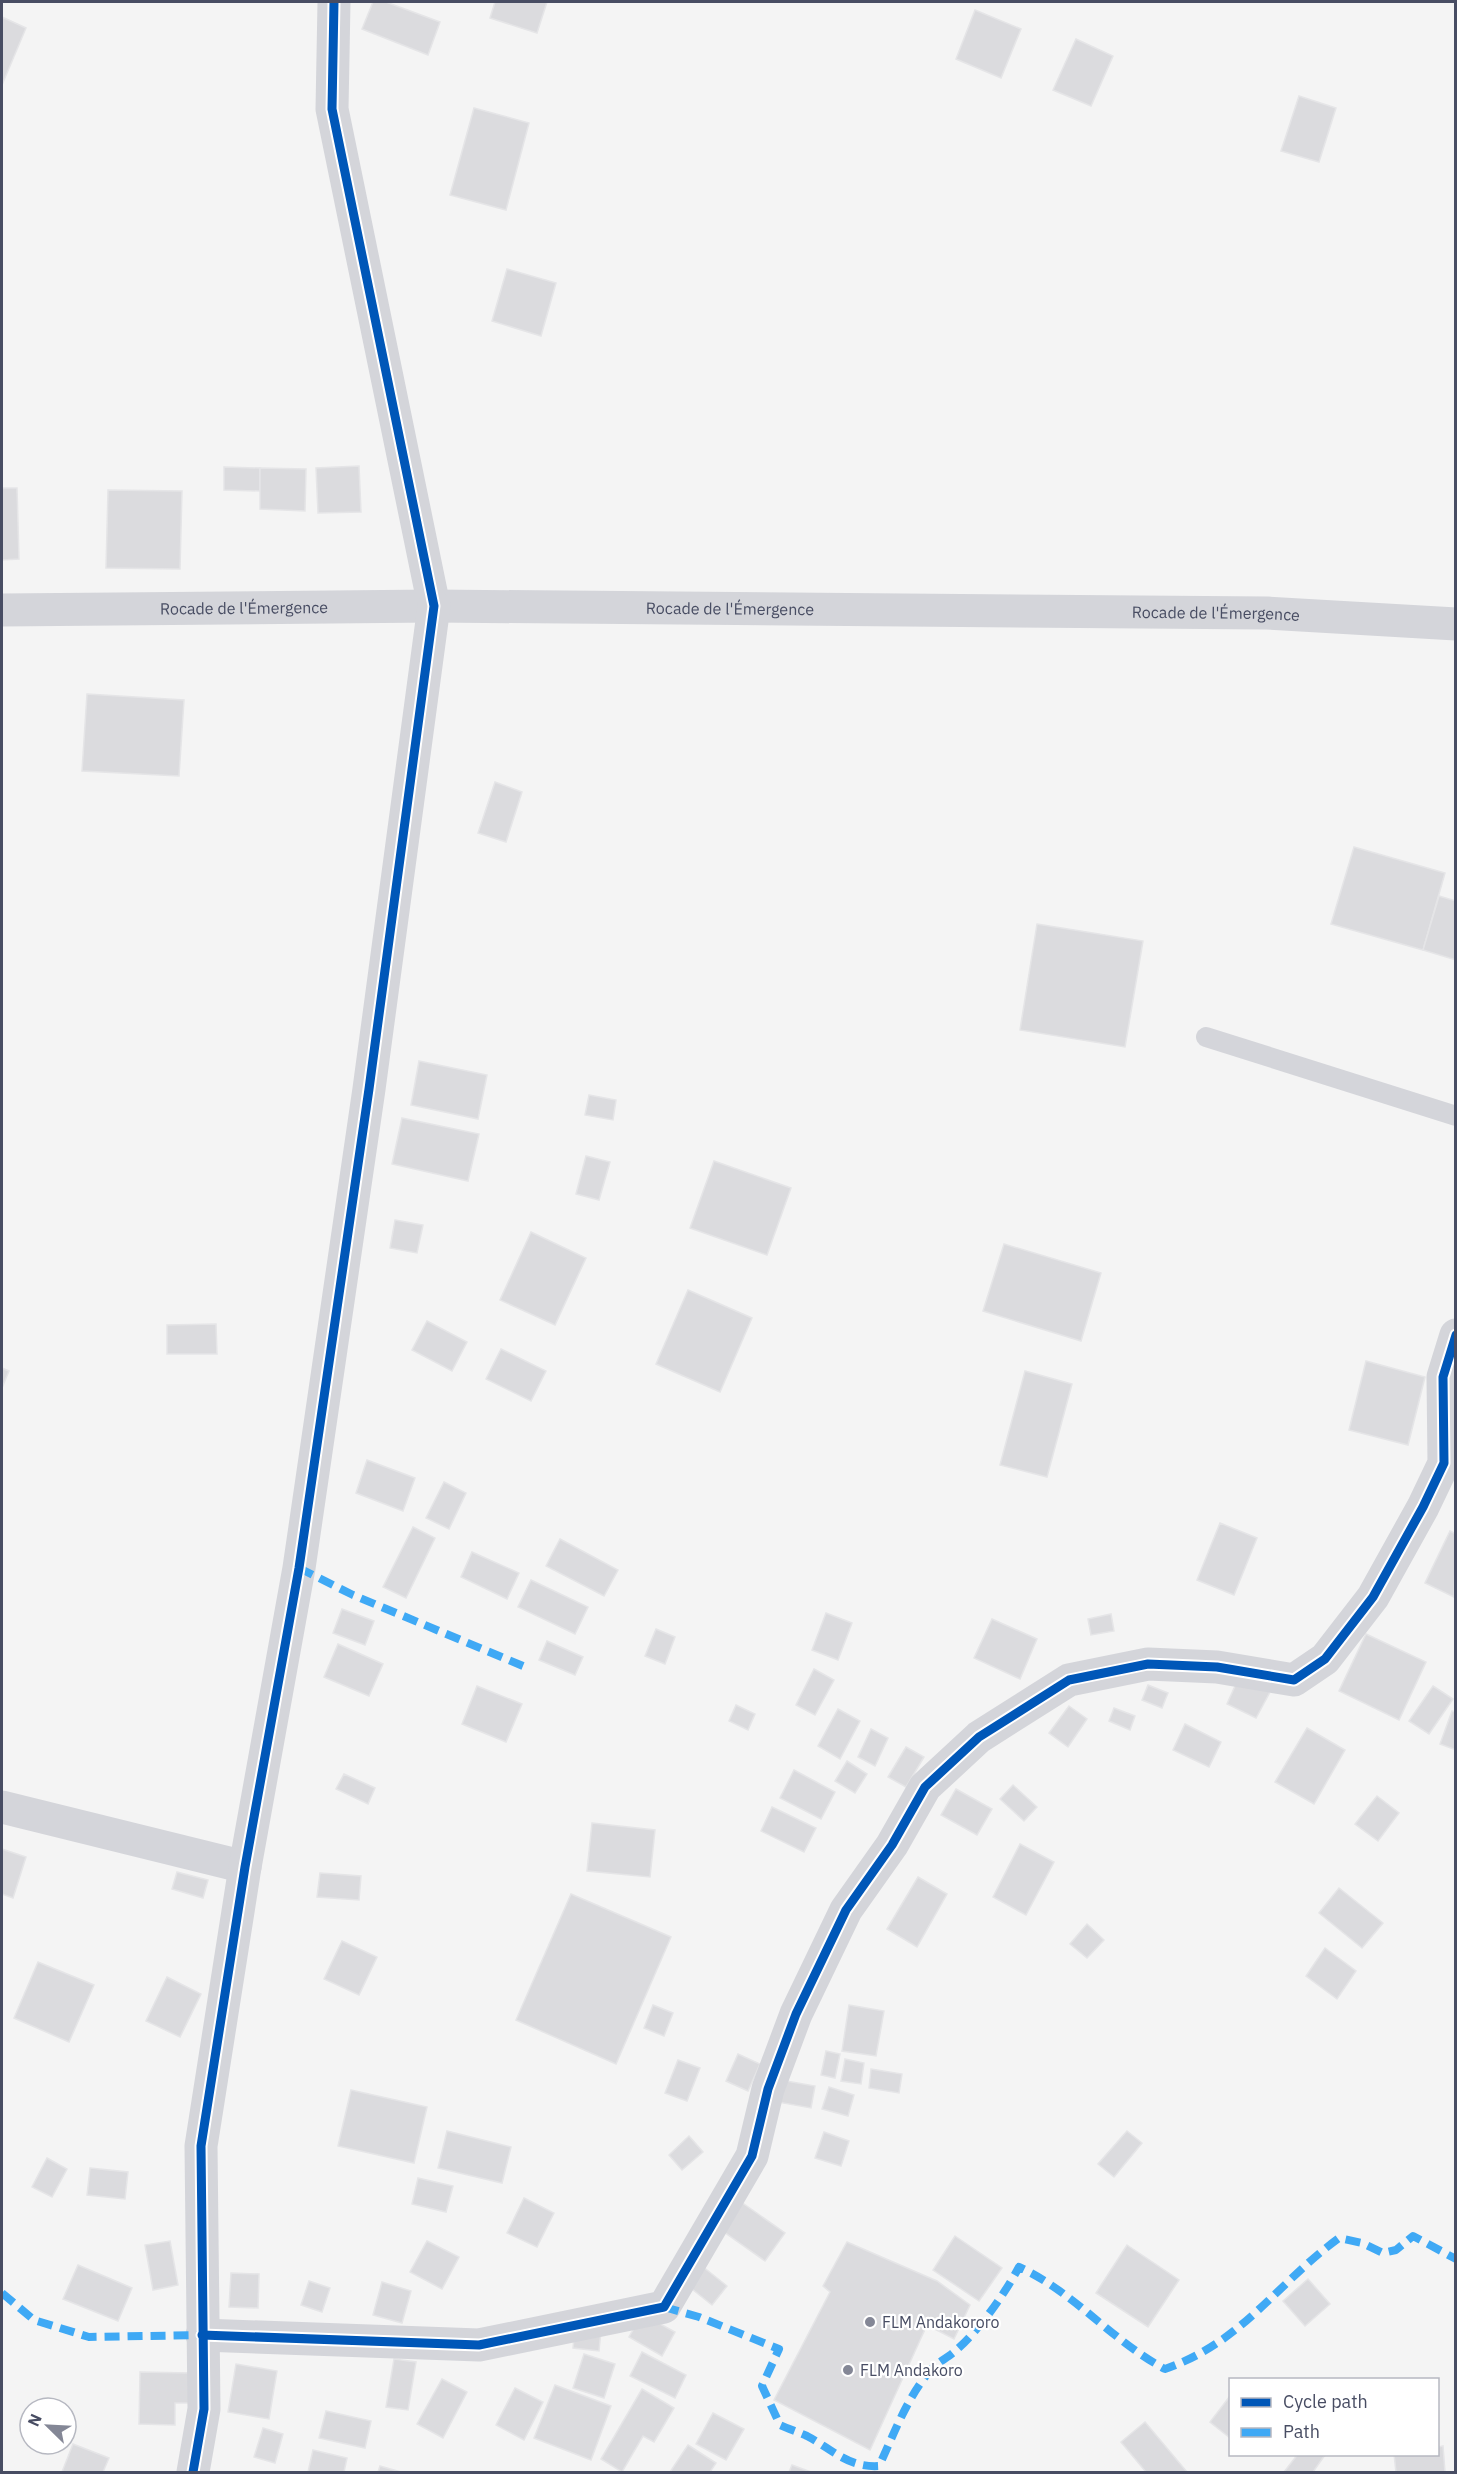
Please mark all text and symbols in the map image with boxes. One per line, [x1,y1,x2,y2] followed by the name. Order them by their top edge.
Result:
[160,597,328,619] street label: Rocade de l'Émergence
[646,598,814,619] street label: Rocade de l'Émergence
[1132,602,1301,625] street label: Rocade de l'Émergence
[882,2312,1000,2332] place label: FLM Andakororo
[863,2315,877,2329] marker: FLM Andakororo
[860,2360,963,2380] place label: FLM Andakoro
[841,2363,855,2377] marker: FLM Andakoro
[1229,2378,1439,2456] legend
[1283,2390,1368,2413] text: Cycle path
[18,2396,78,2456] north arrow
[23,2411,46,2429] text: N
[1283,2420,1320,2443] text: Path

